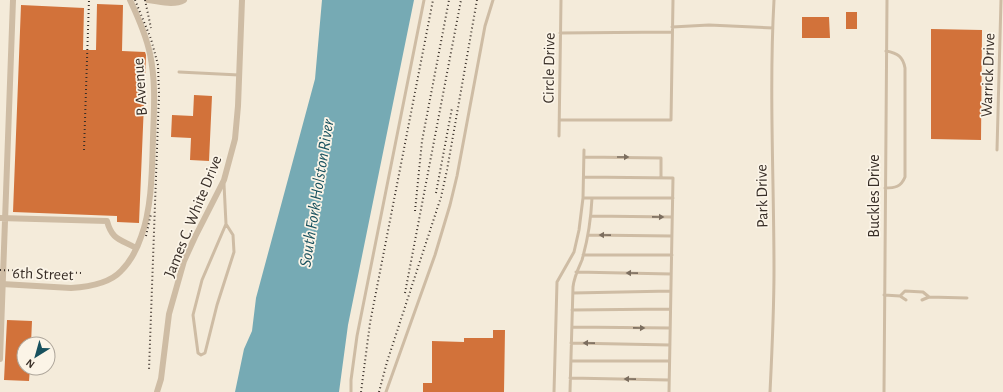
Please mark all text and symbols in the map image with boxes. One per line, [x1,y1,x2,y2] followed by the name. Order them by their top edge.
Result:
[540,33,558,104] street label: Circle Drive
[979,33,997,117] street label: Warrick Drive
[130,58,150,116] street label: B Avenue
[296,118,337,268] water label: South Fork Holston River
[161,153,225,280] street label: James C. White Drive
[617,154,630,160] one-way arrow
[866,154,882,238] street label: Buckles Drive
[753,164,771,228] street label: Park Drive
[652,214,665,220] one-way arrow
[598,232,611,238] one-way arrow
[12,265,74,283] street label: 6th Street
[625,270,638,276] one-way arrow
[633,325,646,331] one-way arrow
[16,336,56,376] north arrow
[582,340,595,346] one-way arrow
[24,357,37,370] text: N
[623,376,636,382] one-way arrow

